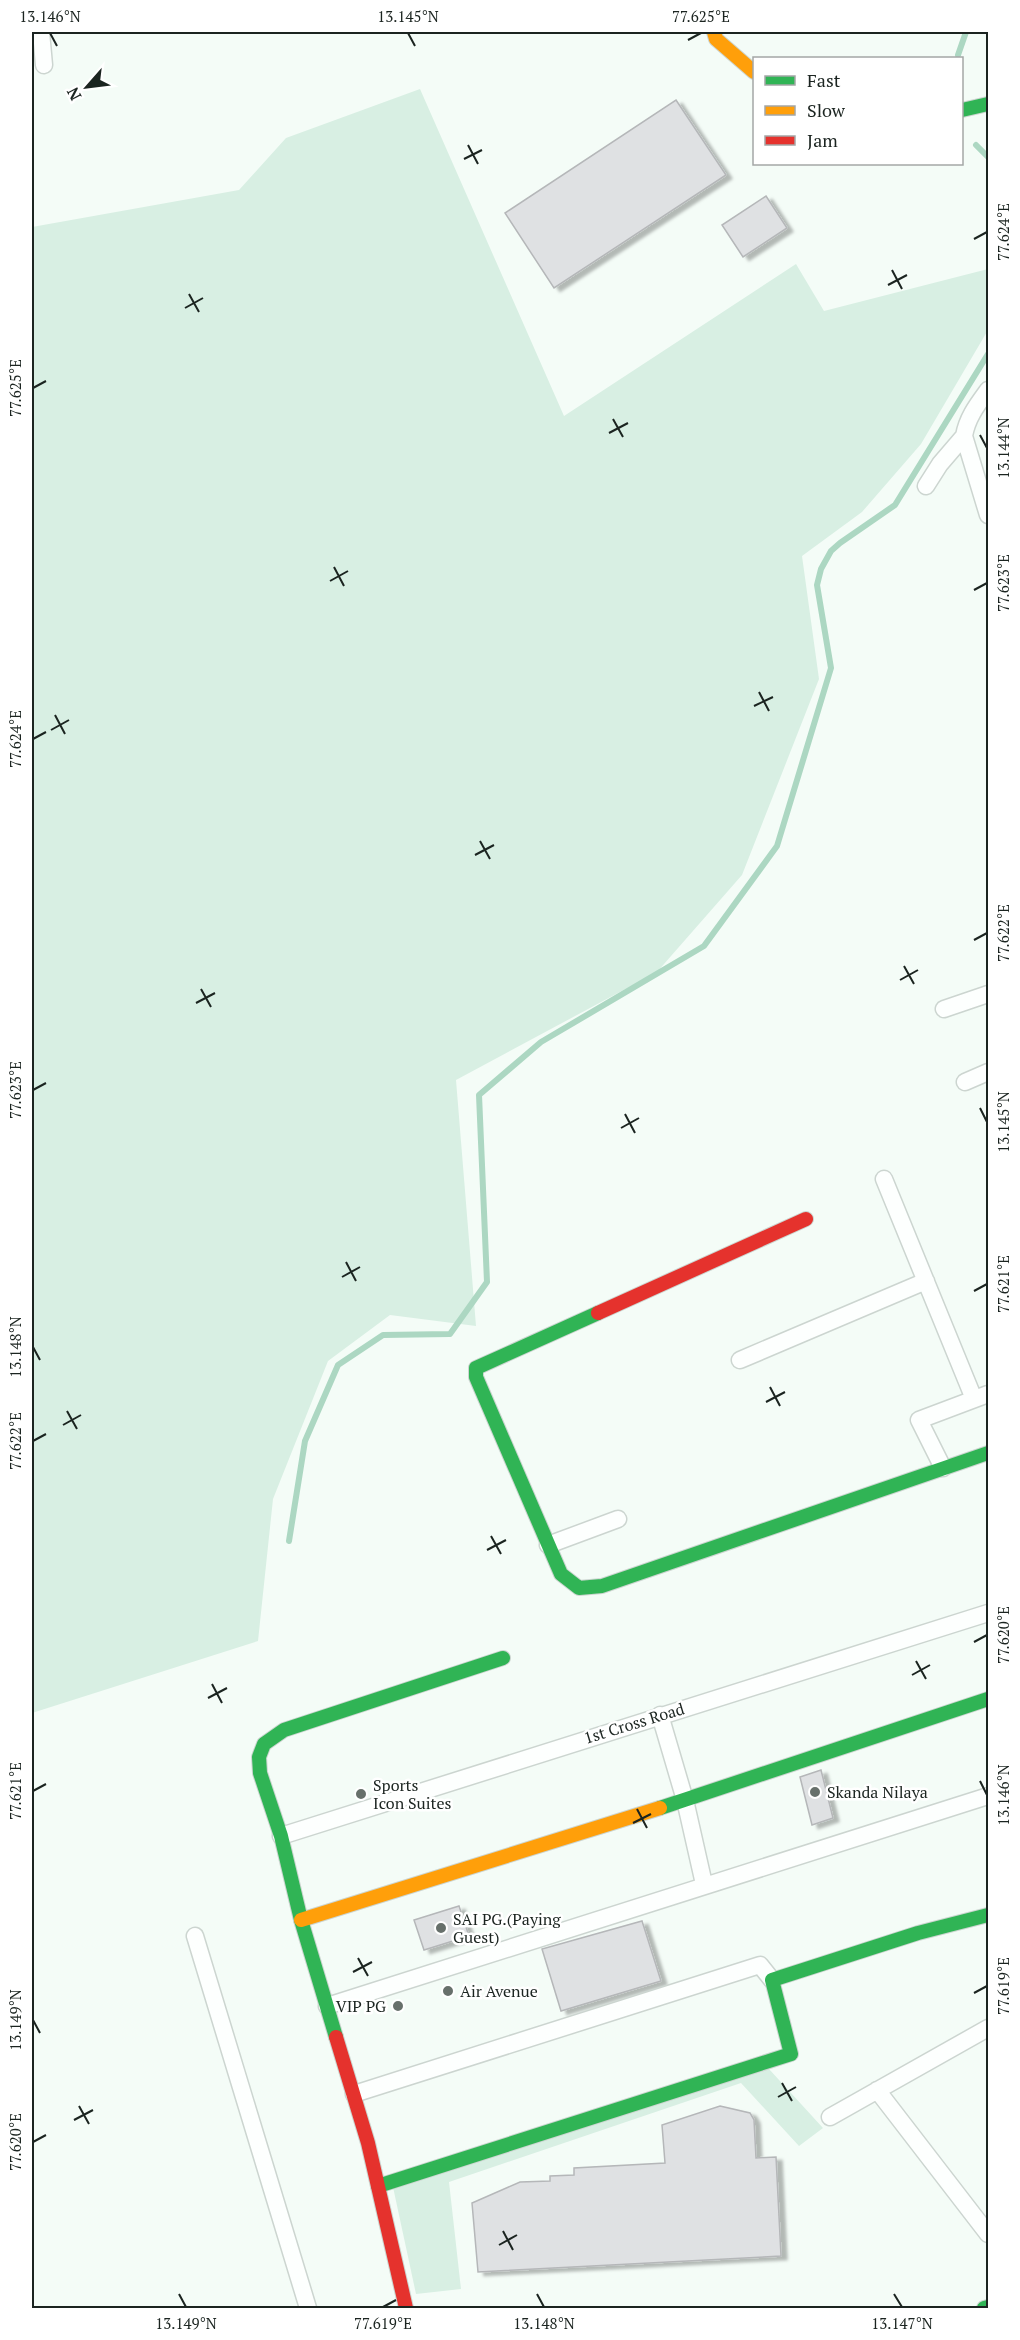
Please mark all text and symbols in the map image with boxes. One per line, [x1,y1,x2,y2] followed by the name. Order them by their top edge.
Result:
[19,6,81,26] text: 13.146°N
[377,6,439,26] text: 13.145°N
[672,6,730,26] text: 77.625°E
[57,57,117,117] north arrow
[753,57,963,165] legend
[807,68,841,92] text: Fast
[61,84,86,105] text: N
[807,98,846,122] text: Slow
[807,128,838,152] text: Jam
[993,203,1013,261] text: 77.624°E
[5,359,25,417] text: 77.625°E
[993,417,1013,479] text: 13.144°N
[993,554,1013,612] text: 77.623°E
[5,710,25,768] text: 77.624°E
[993,904,1013,962] text: 77.622°E
[5,1061,25,1119] text: 77.623°E
[993,1091,1013,1153] text: 13.145°N
[993,1255,1013,1313] text: 77.621°E
[5,1316,25,1378] text: 13.148°N
[5,1412,25,1470] text: 77.622°E
[993,1606,1013,1664] text: 77.620°E
[581,1697,687,1749] street label: 1st Cross Road
[5,1762,25,1820] text: 77.621°E
[993,1764,1013,1826] text: 13.146°N
[373,1774,452,1814] place label: Sports Icon Suites
[827,1781,928,1803] place label: Skanda Nilaya
[808,1785,822,1799] marker: Skanda Nilaya
[354,1787,368,1801] marker: Sports Icon Suites
[453,1908,561,1948] place label: SAI PG.(Paying Guest)
[434,1921,448,1935] marker: SAI PG.(Paying Guest)
[993,1957,1013,2015] text: 77.619°E
[460,1980,538,2002] place label: Air Avenue
[441,1984,455,1998] marker: Air Avenue
[5,1989,25,2051] text: 13.149°N
[336,1995,386,2017] place label: VIP PG
[391,1999,405,2013] marker: VIP PG
[5,2113,25,2171] text: 77.620°E
[155,2313,217,2333] text: 13.149°N
[354,2313,412,2333] text: 77.619°E
[513,2313,575,2333] text: 13.148°N
[871,2313,933,2333] text: 13.147°N

